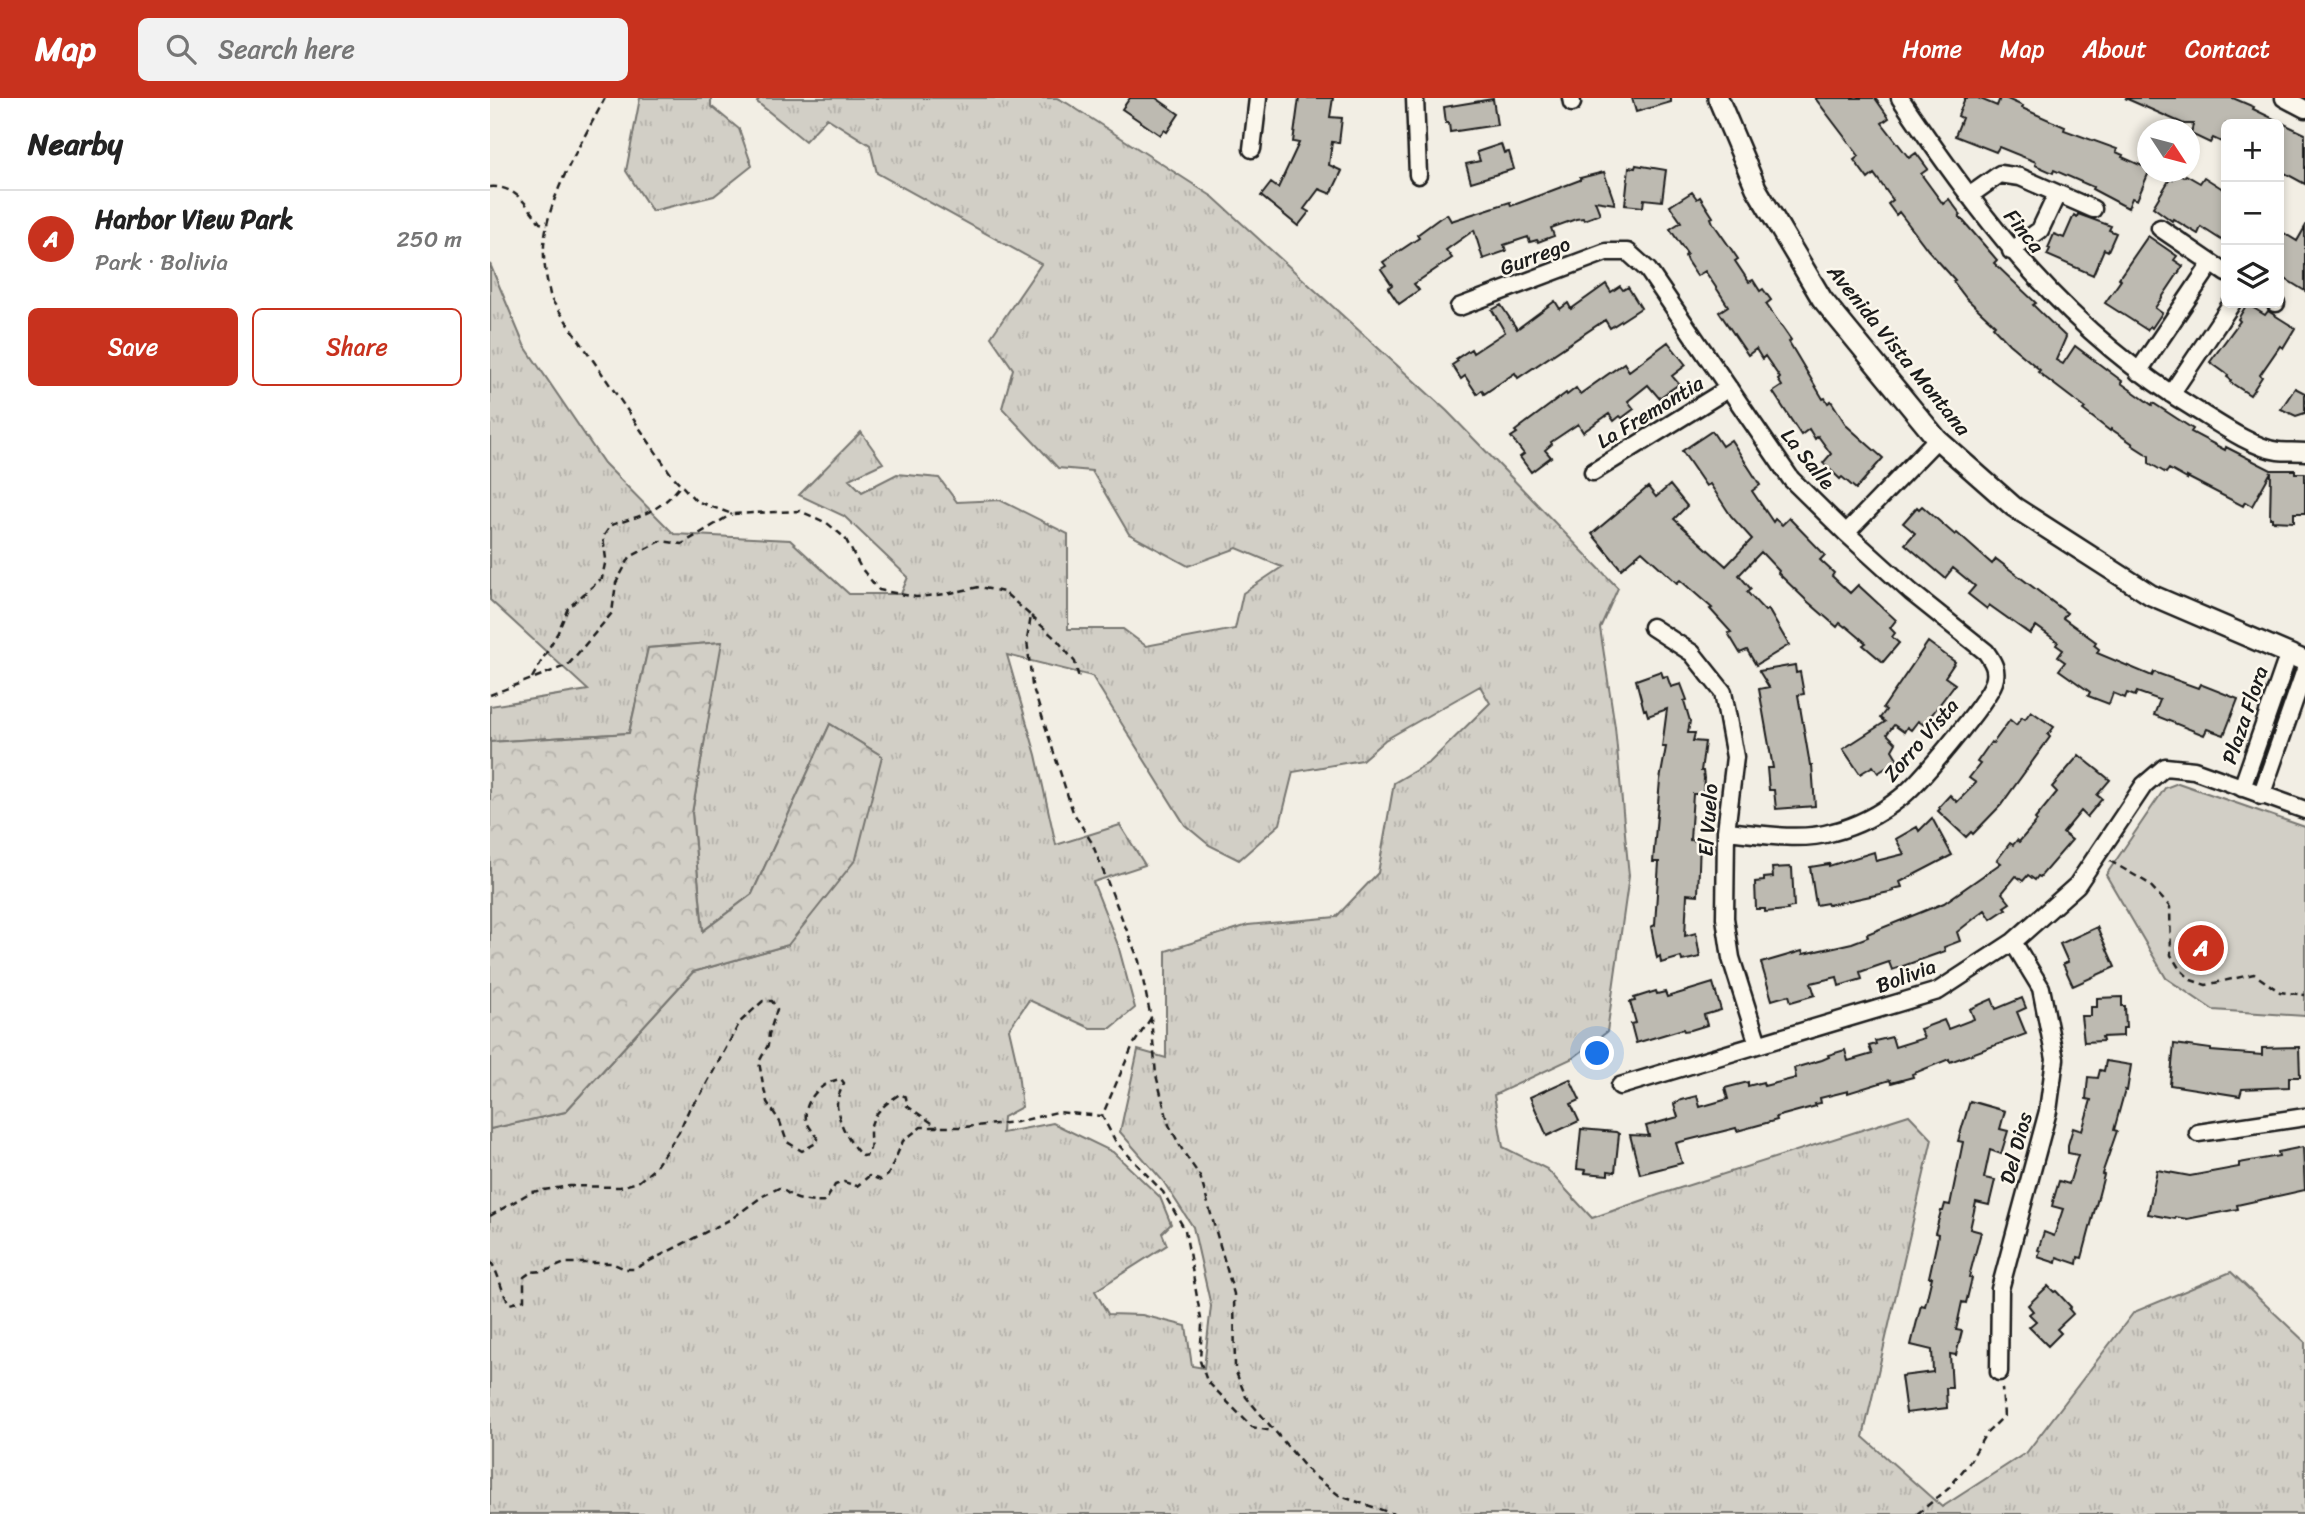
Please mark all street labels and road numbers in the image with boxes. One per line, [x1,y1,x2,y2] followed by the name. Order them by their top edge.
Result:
[1994,200,2055,263] street label: Finca
[1494,225,1576,287] street label: Gurrego
[1817,255,1981,445] street label: Avenida Vista Montana
[1589,365,1712,459] street label: La Fremontia
[1771,419,1845,499] street label: La Salle
[2210,660,2280,770] street label: Plaza Flora
[1873,689,1969,791] street label: Zorro Vista
[1687,782,1729,858] street label: El Vuelo
[1870,947,1942,1004] street label: Bolivia
[1988,1107,2044,1188] street label: Del Dios

